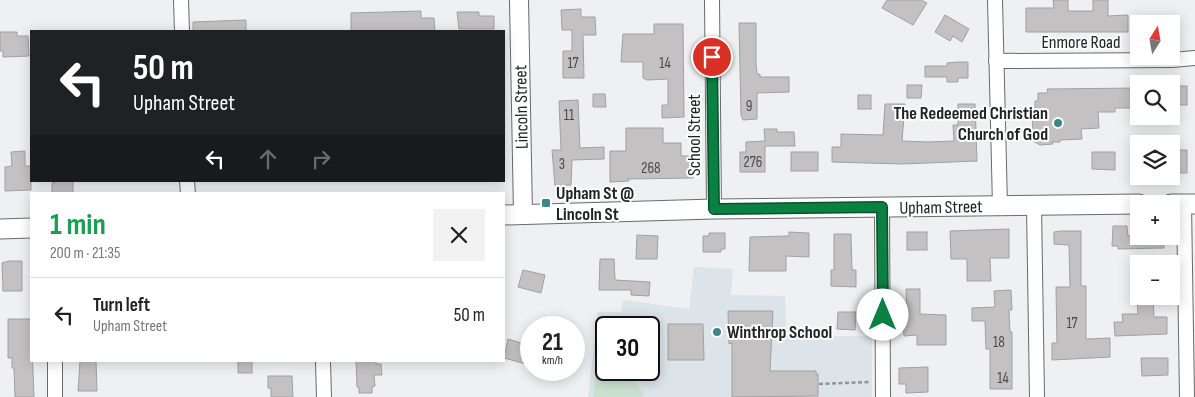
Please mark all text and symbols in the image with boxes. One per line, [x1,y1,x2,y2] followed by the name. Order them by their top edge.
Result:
[1130,15,1180,65] north arrow
[1130,15,1180,305] map controls
[1041,32,1121,53] street label: Enmore Road
[691,36,733,78] pin
[698,43,726,71] icon: arrive
[133,47,194,90] text: 50 m
[50,50,115,115] icon: left
[567,54,579,73] house number: 17
[659,54,671,73] house number: 14
[510,64,533,149] street label: Lincoln Street
[1130,75,1180,125] button: search
[133,90,235,117] text: Upham Street
[684,94,705,176] street label: School Street
[746,97,752,116] house number: 9
[894,103,1048,145] place label: The Redeemed Christian Church of God
[564,106,575,125] house number: 11
[1052,117,1064,129] marker: The Redeemed Christian Church of God
[1130,135,1180,185] button: layers
[201,145,229,173] icon: left
[254,145,282,173] icon: ahead
[307,145,335,173] icon: right
[744,153,762,172] house number: 276
[559,155,565,174] house number: 3
[641,159,661,178] house number: 268
[556,183,634,225] place label: Upham St @ Lincoln St
[1130,195,1180,245] button: +
[899,196,983,219] street label: Upham Street
[540,197,552,209] marker: Upham St @ Lincoln St
[50,207,106,243] text: 1 min
[433,209,485,261] button: close
[50,244,120,263] text: 200 m · 21:35
[1130,255,1180,305] button: −
[856,288,908,340] position arrow
[93,294,150,317] text: Turn left
[50,301,78,329] icon: left
[454,304,485,327] text: 50 m
[1066,314,1078,333] house number: 17
[595,316,660,381] speed limit sign: 30
[93,317,167,336] text: Upham Street
[727,322,832,343] place label: Winthrop School
[711,326,723,338] marker: Winthrop School
[542,327,563,358] text: 21
[993,333,1005,352] house number: 18
[542,353,563,368] text: km/h
[997,369,1009,388] house number: 14

